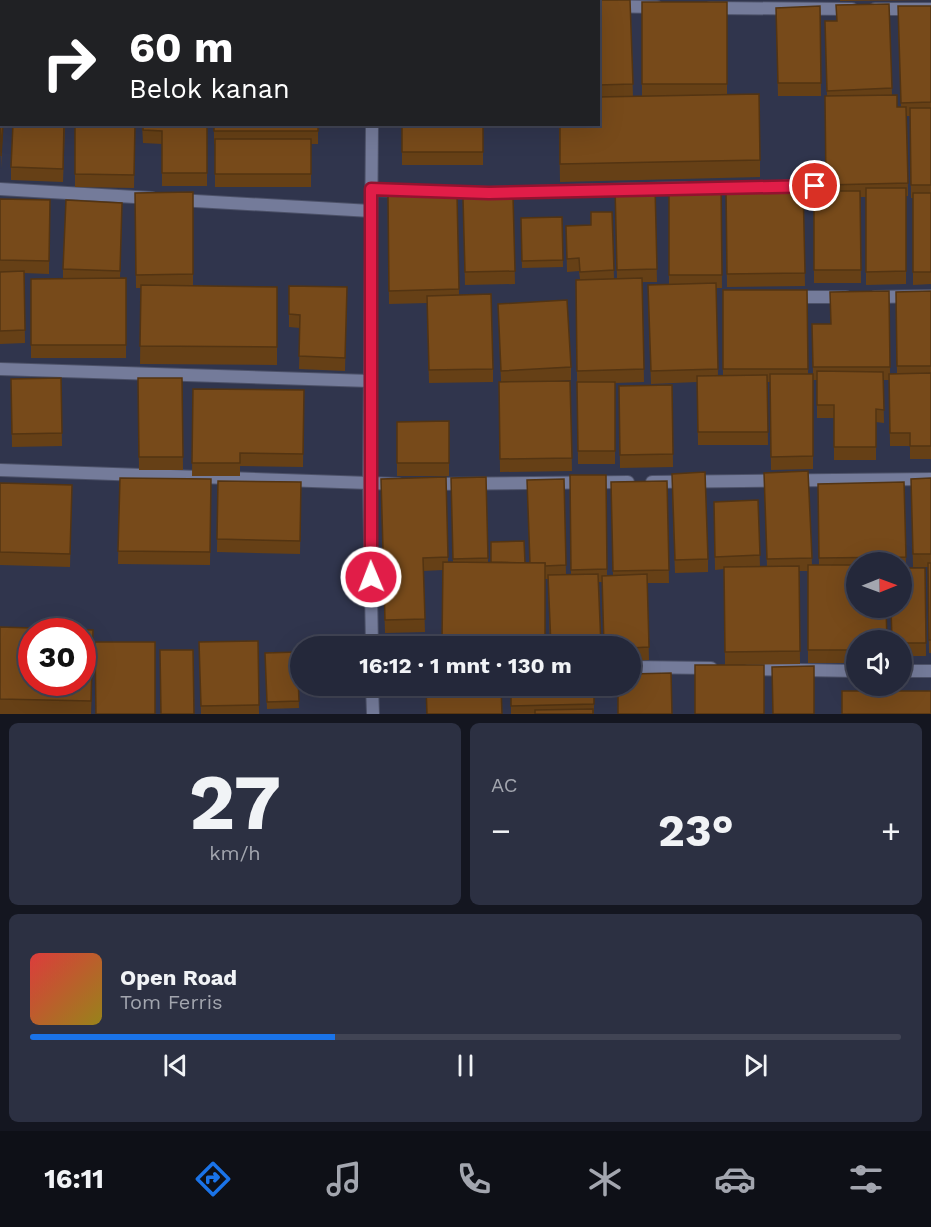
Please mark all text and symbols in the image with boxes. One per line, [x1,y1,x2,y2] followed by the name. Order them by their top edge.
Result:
[129,23,233,72] text: 60 m
[30,24,108,102] icon: right
[129,73,290,105] text: Belok kanan
[789,160,840,211] pin
[798,169,831,202] icon: arrive
[339,545,403,609] position arrow
[846,552,912,618] north arrow
[846,552,912,696] map controls
[18,618,96,696] speed limit sign: 30
[846,630,912,696] button: sound
[359,653,572,678] text: 16:12 · 1 mnt · 130 m
[189,756,281,848] text: 27
[491,773,517,797] text: AC
[658,804,734,857] text: 23°
[491,811,511,850] text: −
[881,811,901,850] text: +
[209,841,261,865] text: km/h
[120,965,237,990] text: Open Road
[120,990,223,1014] text: Tom Ferris
[159,1049,192,1082] icon: previous
[449,1049,482,1082] icon: pause
[739,1049,772,1082] icon: next
[192,1158,234,1200] icon: directions
[323,1158,365,1200] icon: music
[453,1158,495,1200] icon: phone
[584,1158,626,1200] icon: climate
[714,1158,756,1200] icon: car
[845,1158,887,1200] icon: filters
[44,1163,104,1195] text: 16:11

